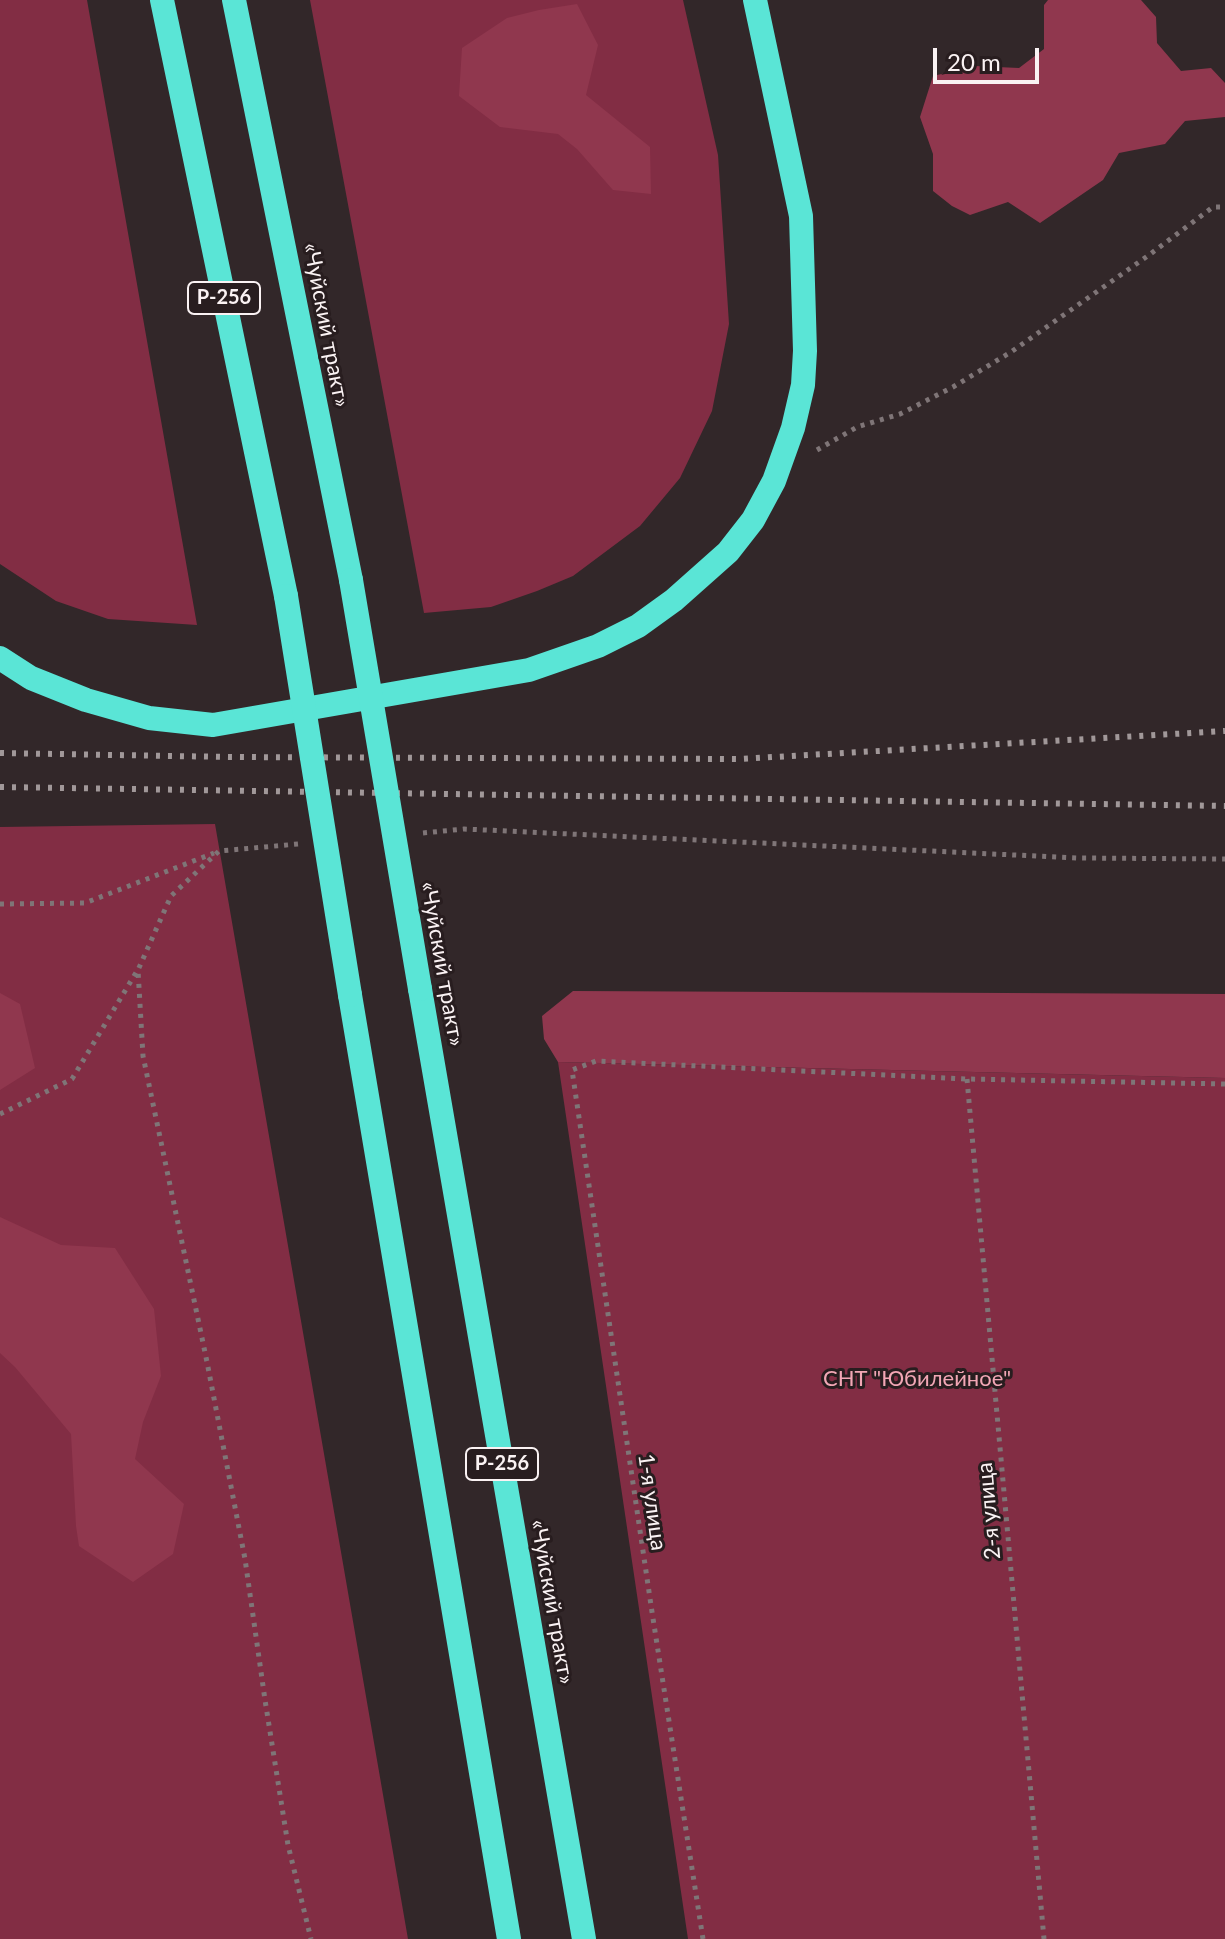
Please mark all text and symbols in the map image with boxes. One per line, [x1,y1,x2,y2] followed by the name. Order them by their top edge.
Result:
[937,32,1043,82] scale bar
[947,47,1001,76] text: 20 m
[297,241,355,409] street label: «Чуйский тракт»
[188,282,260,314] road number: Р-256
[415,880,469,1048] street label: «Чуйский тракт»
[823,1366,1011,1392] park label: СНТ "Юбилейное"
[466,1448,538,1480] road number: Р-256
[632,1452,672,1552] street label: 1-я улица
[972,1461,1006,1561] street label: 2-я улица
[525,1518,579,1686] street label: «Чуйский тракт»

